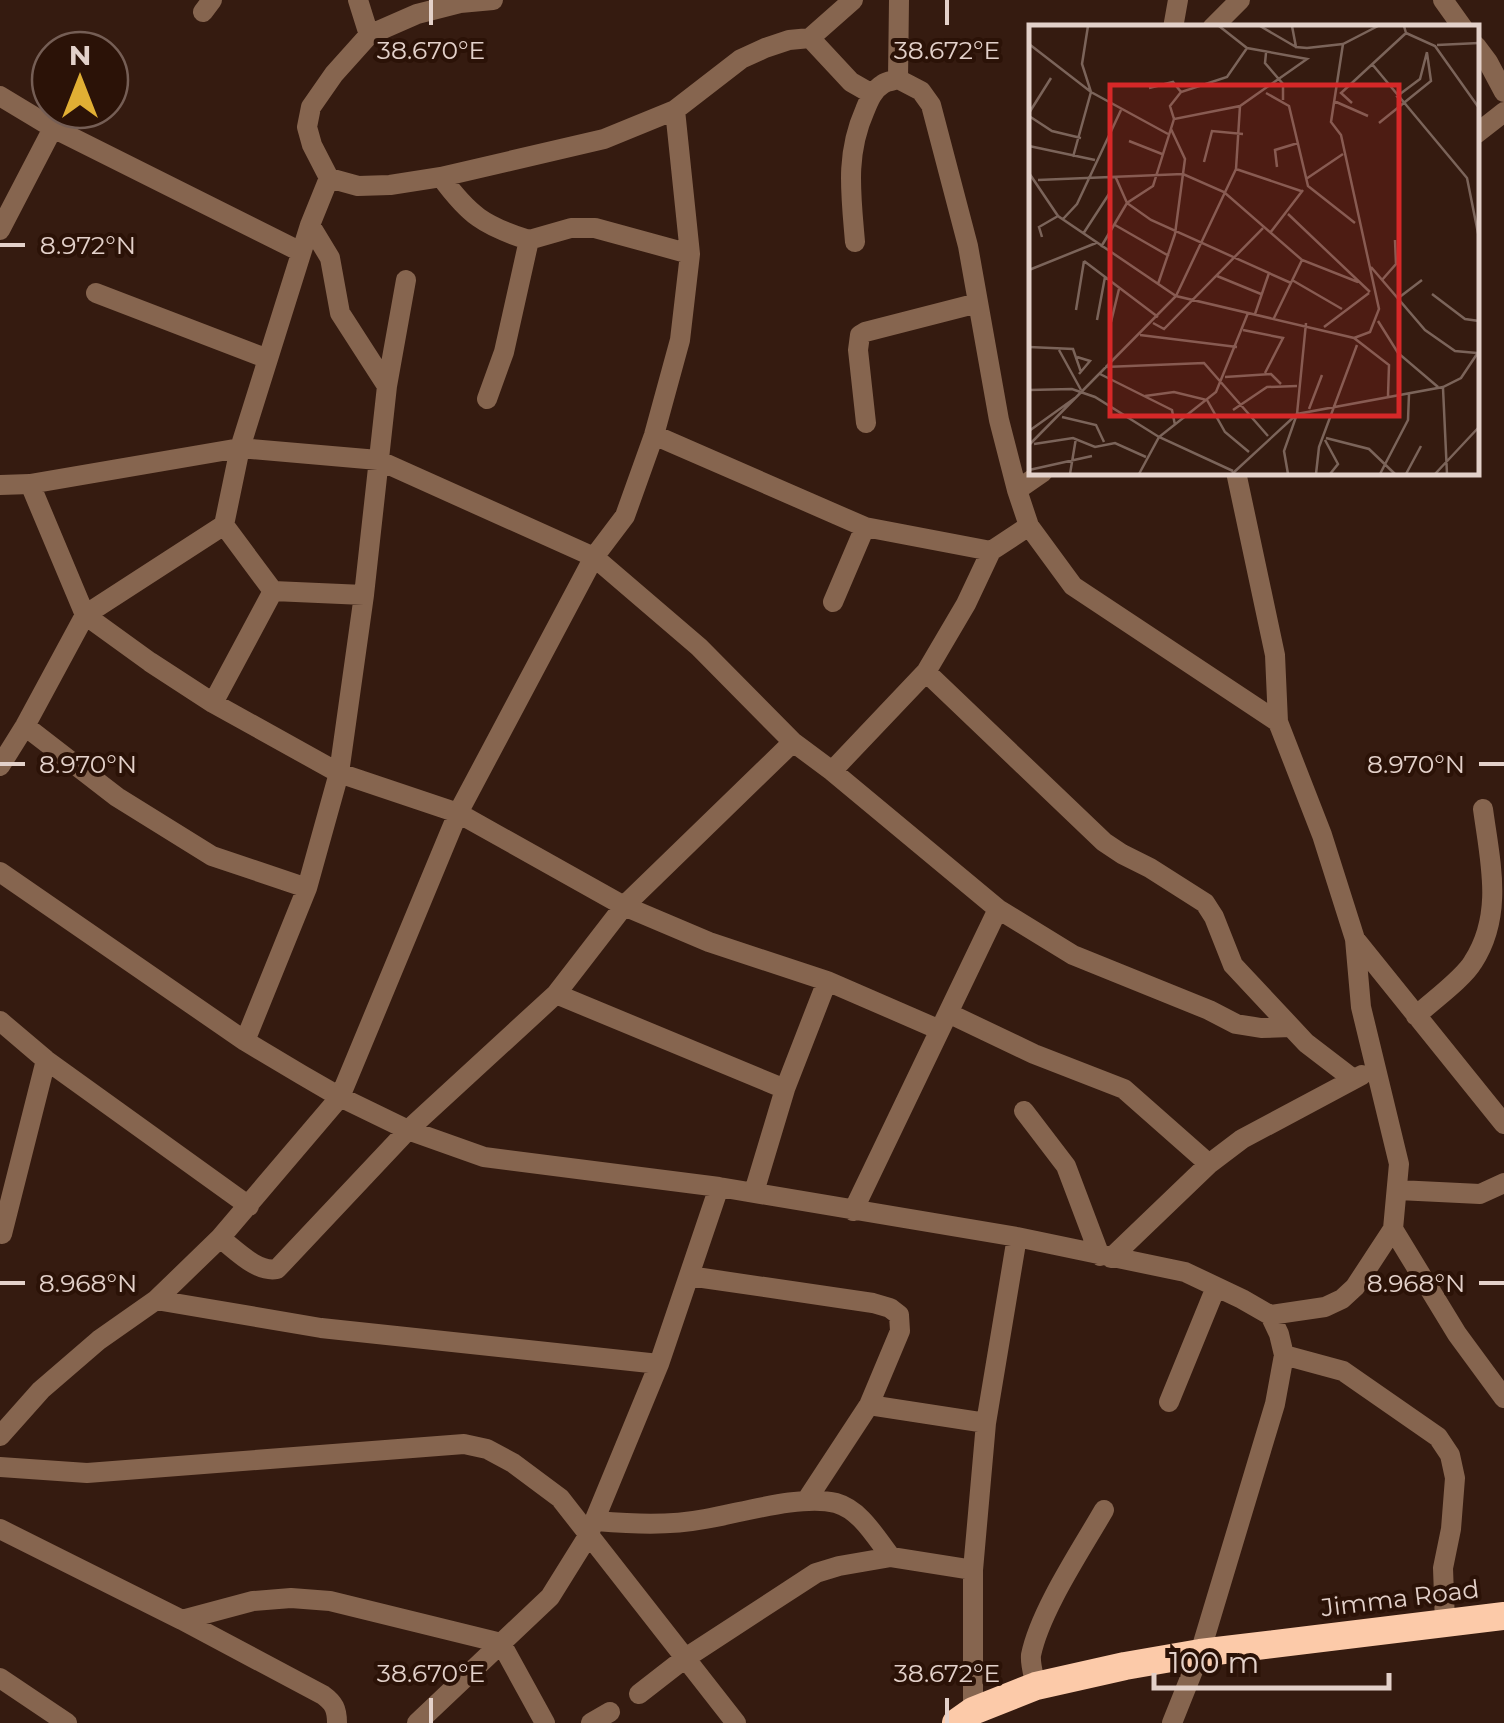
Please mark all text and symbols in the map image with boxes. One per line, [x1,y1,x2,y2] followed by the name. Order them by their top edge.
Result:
[1029,25,1479,475] inset map
[30,30,130,130] north arrow
[377,35,485,65] text: 38.670°E
[894,35,1000,65] text: 38.672°E
[69,38,91,72] text: N
[40,230,136,260] text: 8.972°N
[39,749,137,779] text: 8.970°N
[1367,749,1465,779] text: 8.970°N
[39,1268,137,1298] text: 8.968°N
[1367,1268,1465,1298] text: 8.968°N
[1318,1573,1481,1623] street label: Jimma Road
[1154,1628,1389,1690] scale bar
[1169,1644,1259,1681] text: 100 m
[377,1658,485,1688] text: 38.670°E
[894,1658,1000,1688] text: 38.672°E

